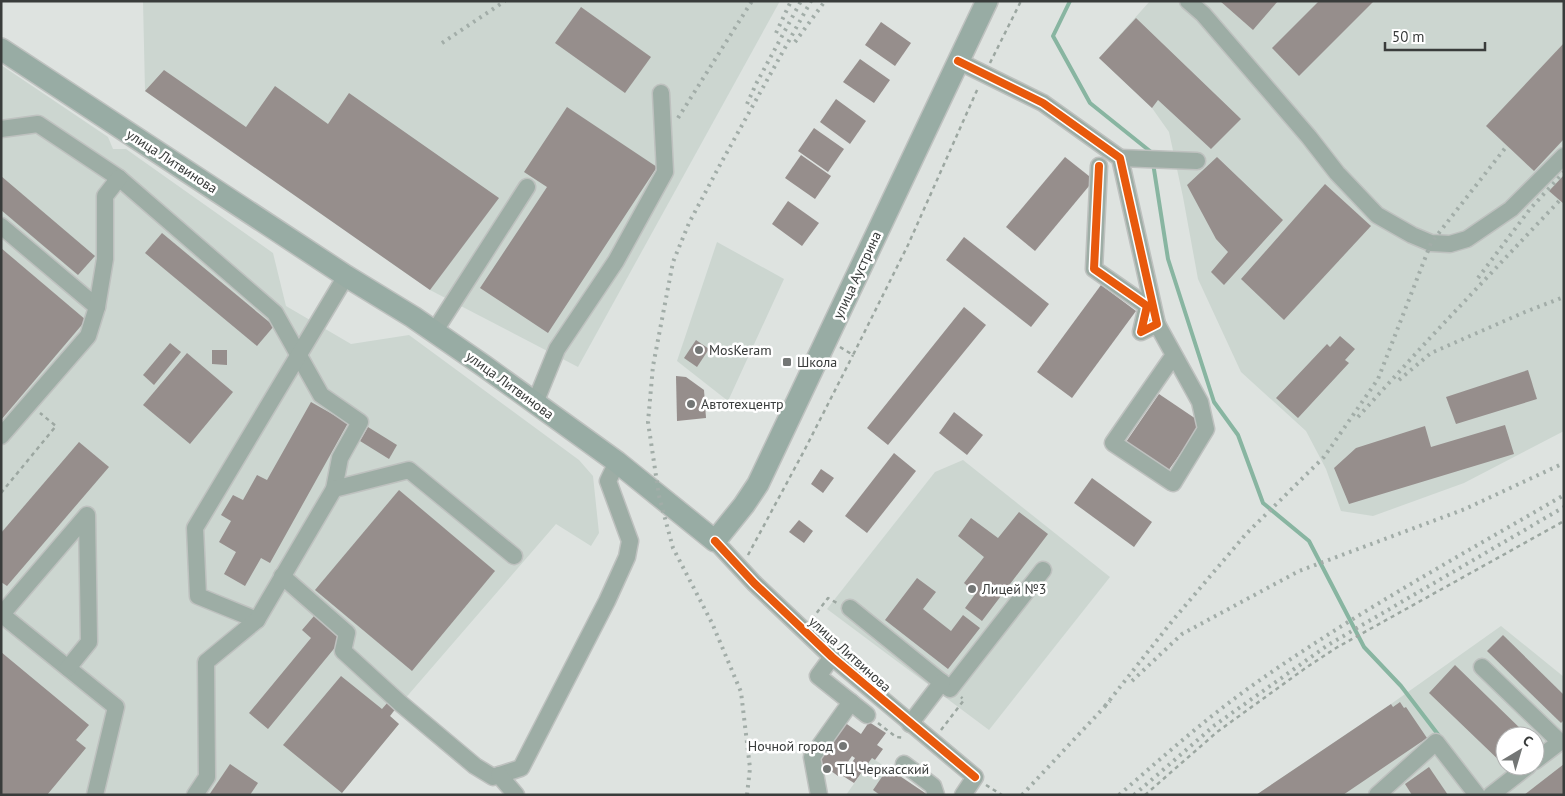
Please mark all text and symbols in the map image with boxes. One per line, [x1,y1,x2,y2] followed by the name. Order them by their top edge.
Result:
[1385,20,1485,52] scale bar
[1392,27,1425,46] text: 50 m
[123,125,221,197] street label: улица Литвинова
[829,228,885,322] street label: улица Аустрина
[709,341,772,359] place label: MosKeram
[693,344,705,356] marker: MosKeram
[462,347,558,423] street label: улица Литвинова
[797,353,837,371] place label: Школа
[781,356,793,368] marker: Школа
[701,395,784,413] place label: Автотехцентр
[685,398,697,410] marker: Автотехцентр
[981,580,1047,598] place label: Лицей №3
[966,583,978,595] marker: Лицей №3
[805,612,895,696] street label: улица Литвинова
[1495,726,1545,776] north arrow
[1519,731,1537,750] text: С
[748,737,833,755] place label: Ночной город
[837,740,849,752] marker: Ночной город
[837,760,929,778] place label: ТЦ Черкасский
[821,763,833,775] marker: ТЦ Черкасский

